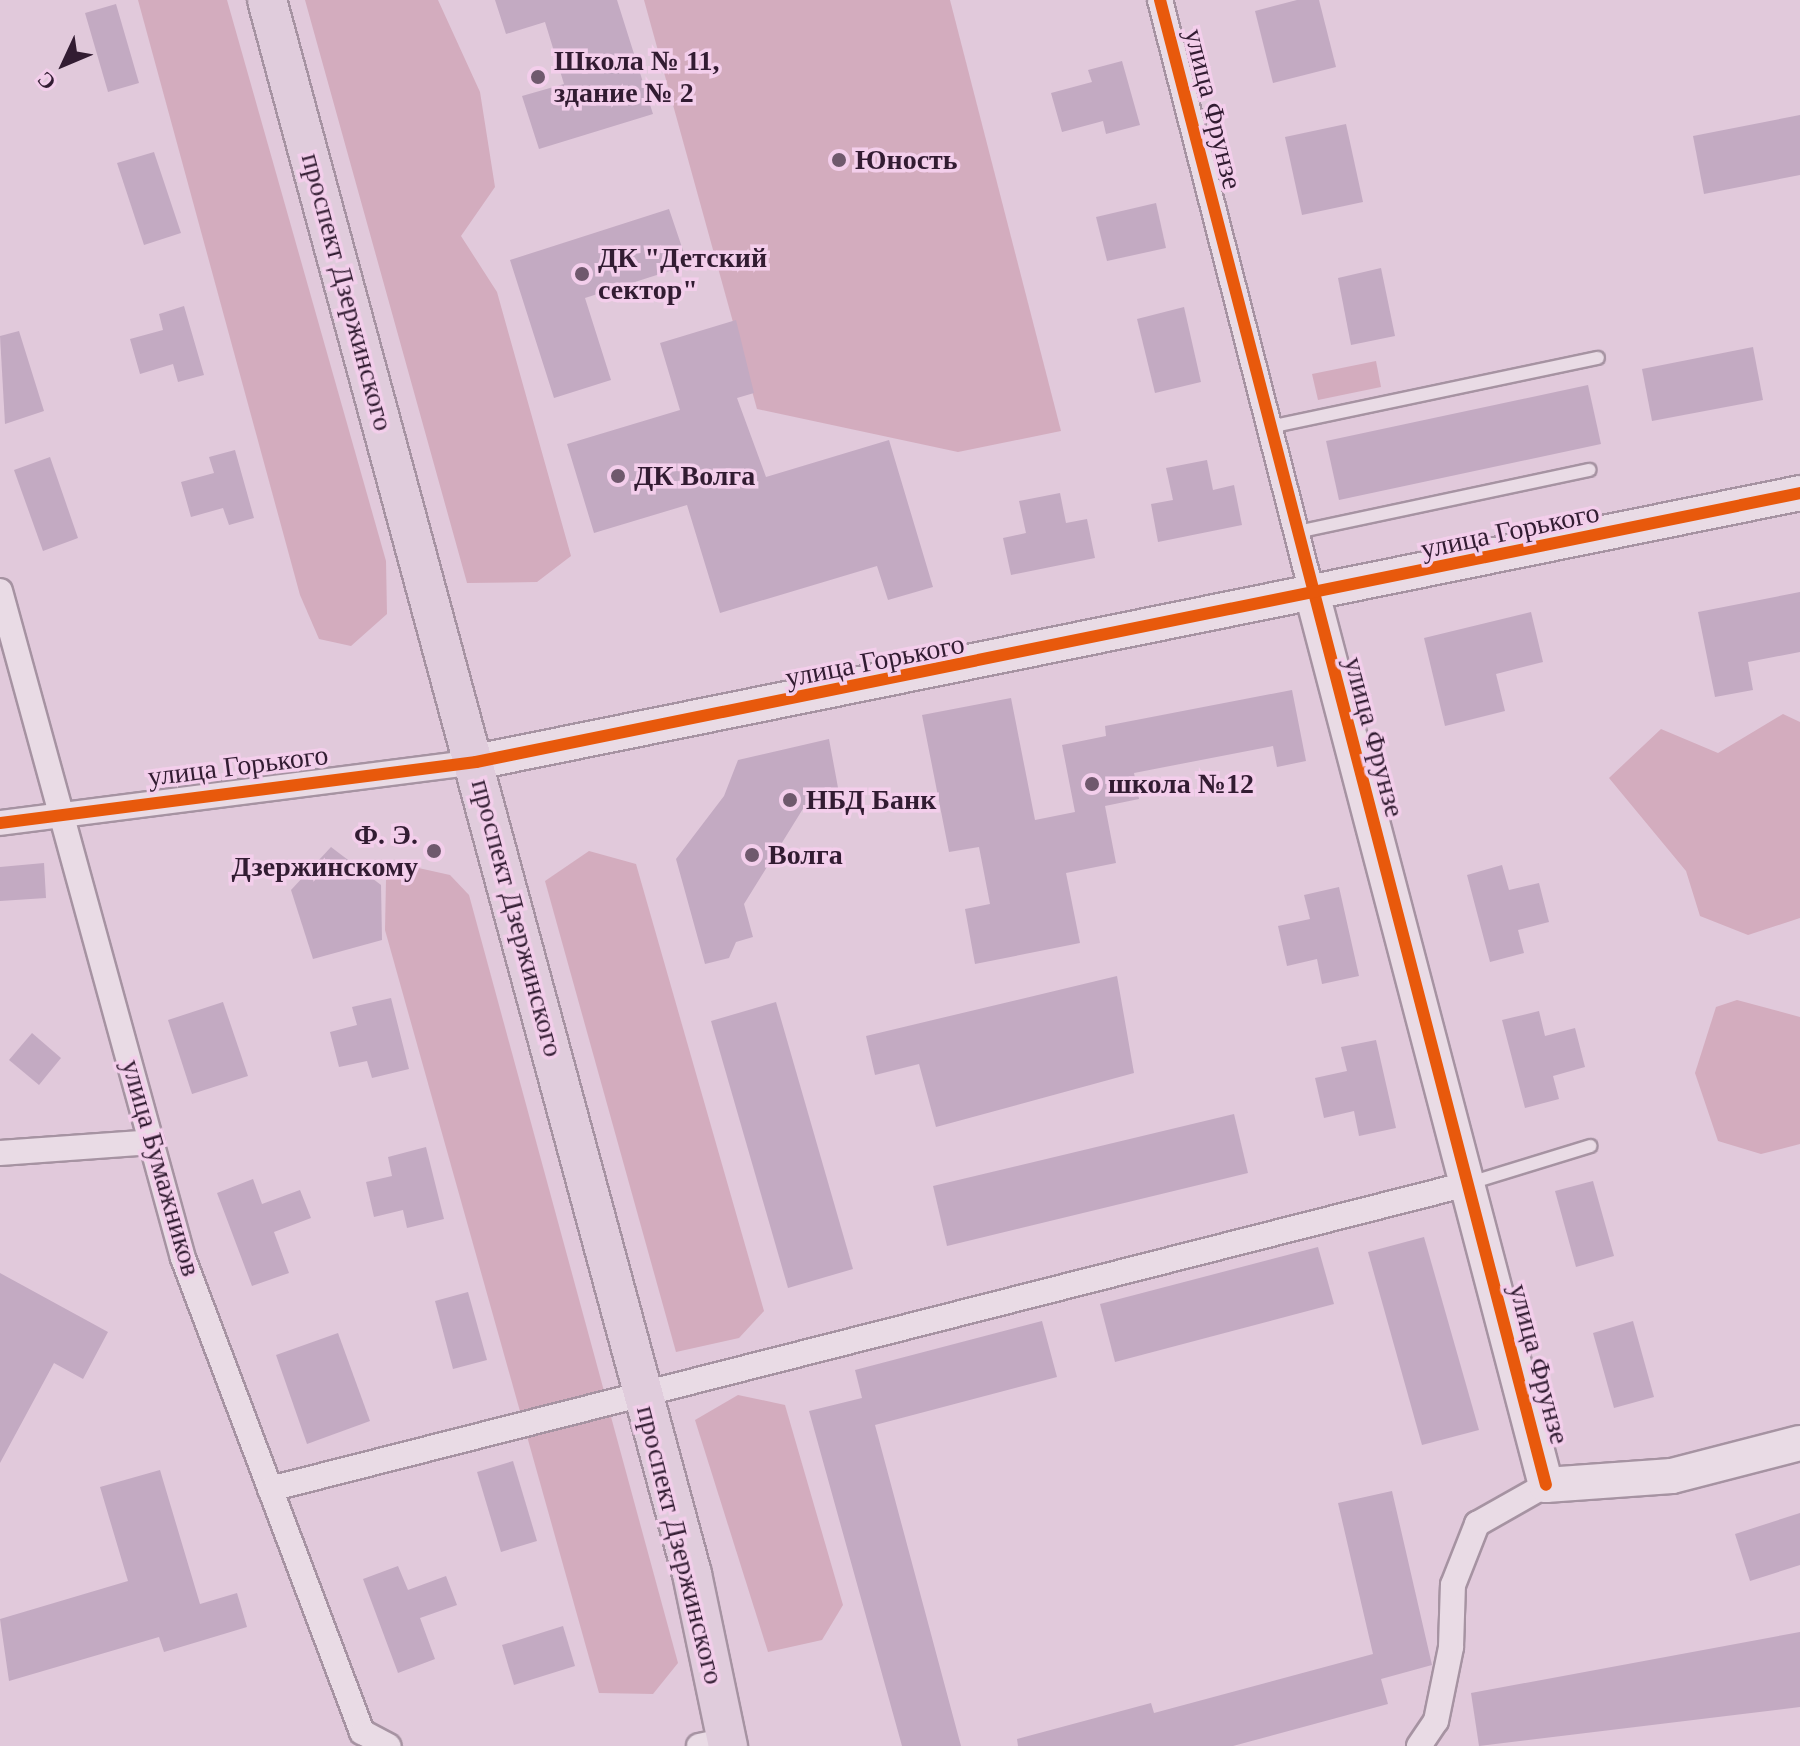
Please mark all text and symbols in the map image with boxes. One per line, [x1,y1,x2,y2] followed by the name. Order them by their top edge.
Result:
[24,24,104,104] north arrow
[1177,25,1249,193] street label: улица Фрунзе
[554,44,719,110] place label: Школа № 11, здание № 2
[32,67,61,95] text: С
[529,68,547,86] marker: Школа № 11, здание № 2
[855,143,958,177] place label: Юность
[294,150,400,434] street label: проспект Дзержинского
[830,151,848,169] marker: Юность
[598,241,767,307] place label: ДК "Детский сектор"
[573,265,591,283] marker: ДК "Детский сектор"
[634,459,755,493] place label: ДК Волга
[609,467,627,485] marker: ДК Волга
[1418,496,1602,566] street label: улица Горького
[783,627,967,695] street label: улица Горького
[1337,653,1411,821] street label: улица Фрунзе
[146,738,330,794] street label: улица Горького
[1108,767,1254,801] place label: школа №12
[1083,775,1101,793] marker: школа №12
[464,776,570,1060] street label: проспект Дзержинского
[806,783,936,817] place label: НБД Банк
[781,791,799,809] marker: НБД Банк
[231,818,418,884] place label: Ф. Э. Дзержинскому
[768,838,843,872] place label: Волга
[425,842,443,860] marker: Ф. Э. Дзержинскому
[743,846,761,864] marker: Волга
[114,1056,208,1280] street label: улица Бумажников
[1502,1280,1576,1448] street label: улица Фрунзе
[629,1402,731,1688] street label: проспект Дзержинского

